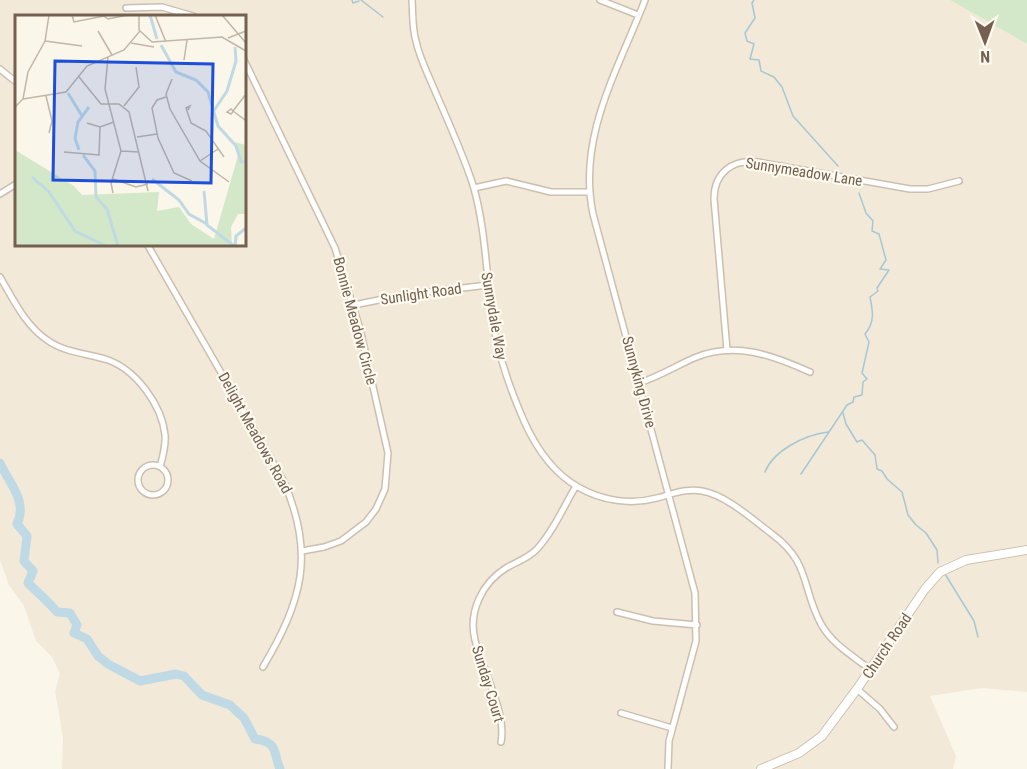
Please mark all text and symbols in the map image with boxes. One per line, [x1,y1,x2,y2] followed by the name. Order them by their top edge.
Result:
[955,12,1015,72] north arrow
[15,15,246,246] inset map
[980,47,990,66] text: N
[744,154,864,190] street label: Sunnymeadow Lane
[329,255,381,387] street label: Bonnie Meadow Circle
[477,271,511,361] street label: Sunnydale Way
[379,279,463,309] street label: Sunlight Road
[618,334,660,430] street label: Sunnyking Drive
[214,369,296,497] street label: Delight Meadows Road
[859,610,915,682] street label: Church Road
[468,644,508,724] street label: Sunday Court

